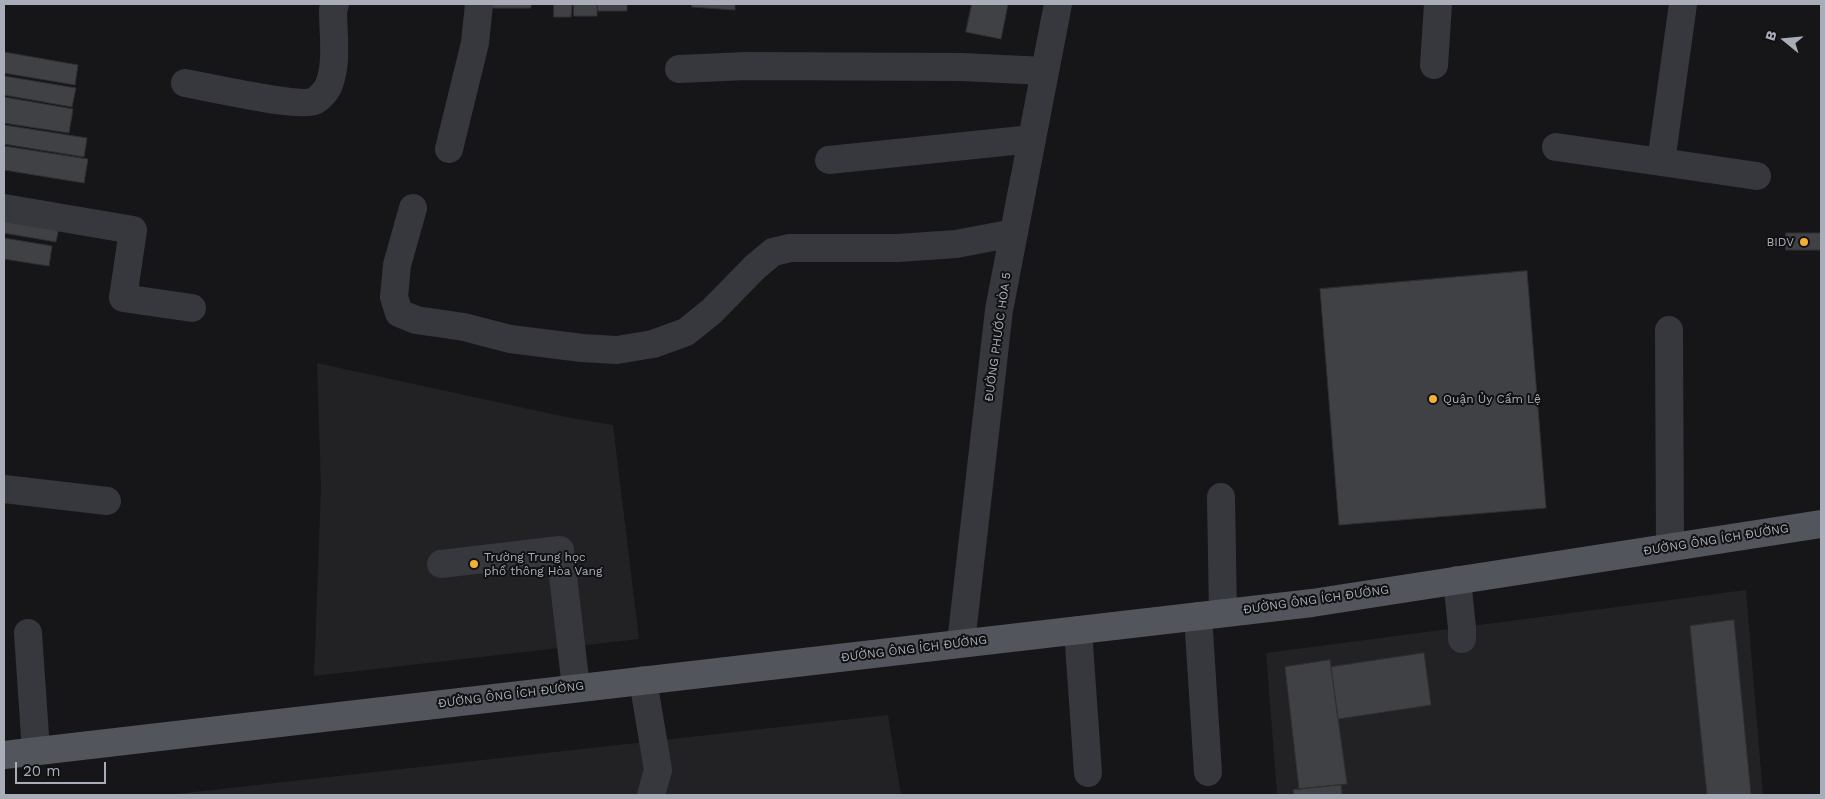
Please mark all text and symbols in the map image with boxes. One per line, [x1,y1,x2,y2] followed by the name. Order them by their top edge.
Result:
[1760,15,1810,65] north arrow
[1762,29,1780,43] text: B
[1766,235,1794,249] place label: BIDV
[1798,236,1810,248] marker: BIDV
[982,271,1014,403] street label: ĐƯỜNG PHƯỚC HÒA 5
[1443,392,1541,406] place label: Quận Ủy Cẩm Lệ
[1427,393,1439,405] marker: Quận Ủy Cẩm Lệ
[1642,521,1790,559] street label: ĐƯỜNG ÔNG ÍCH ĐƯỜNG
[484,550,602,578] place label: Trường Trung học phổ thông Hòa Vang
[468,558,480,570] marker: Trường Trung học phổ thông Hòa Vang
[1242,583,1390,617] street label: ĐƯỜNG ÔNG ÍCH ĐƯỜNG
[840,633,988,665] street label: ĐƯỜNG ÔNG ÍCH ĐƯỜNG
[437,679,585,711] street label: ĐƯỜNG ÔNG ÍCH ĐƯỜNG
[18,752,109,784] scale bar
[23,762,61,780] text: 20 m

